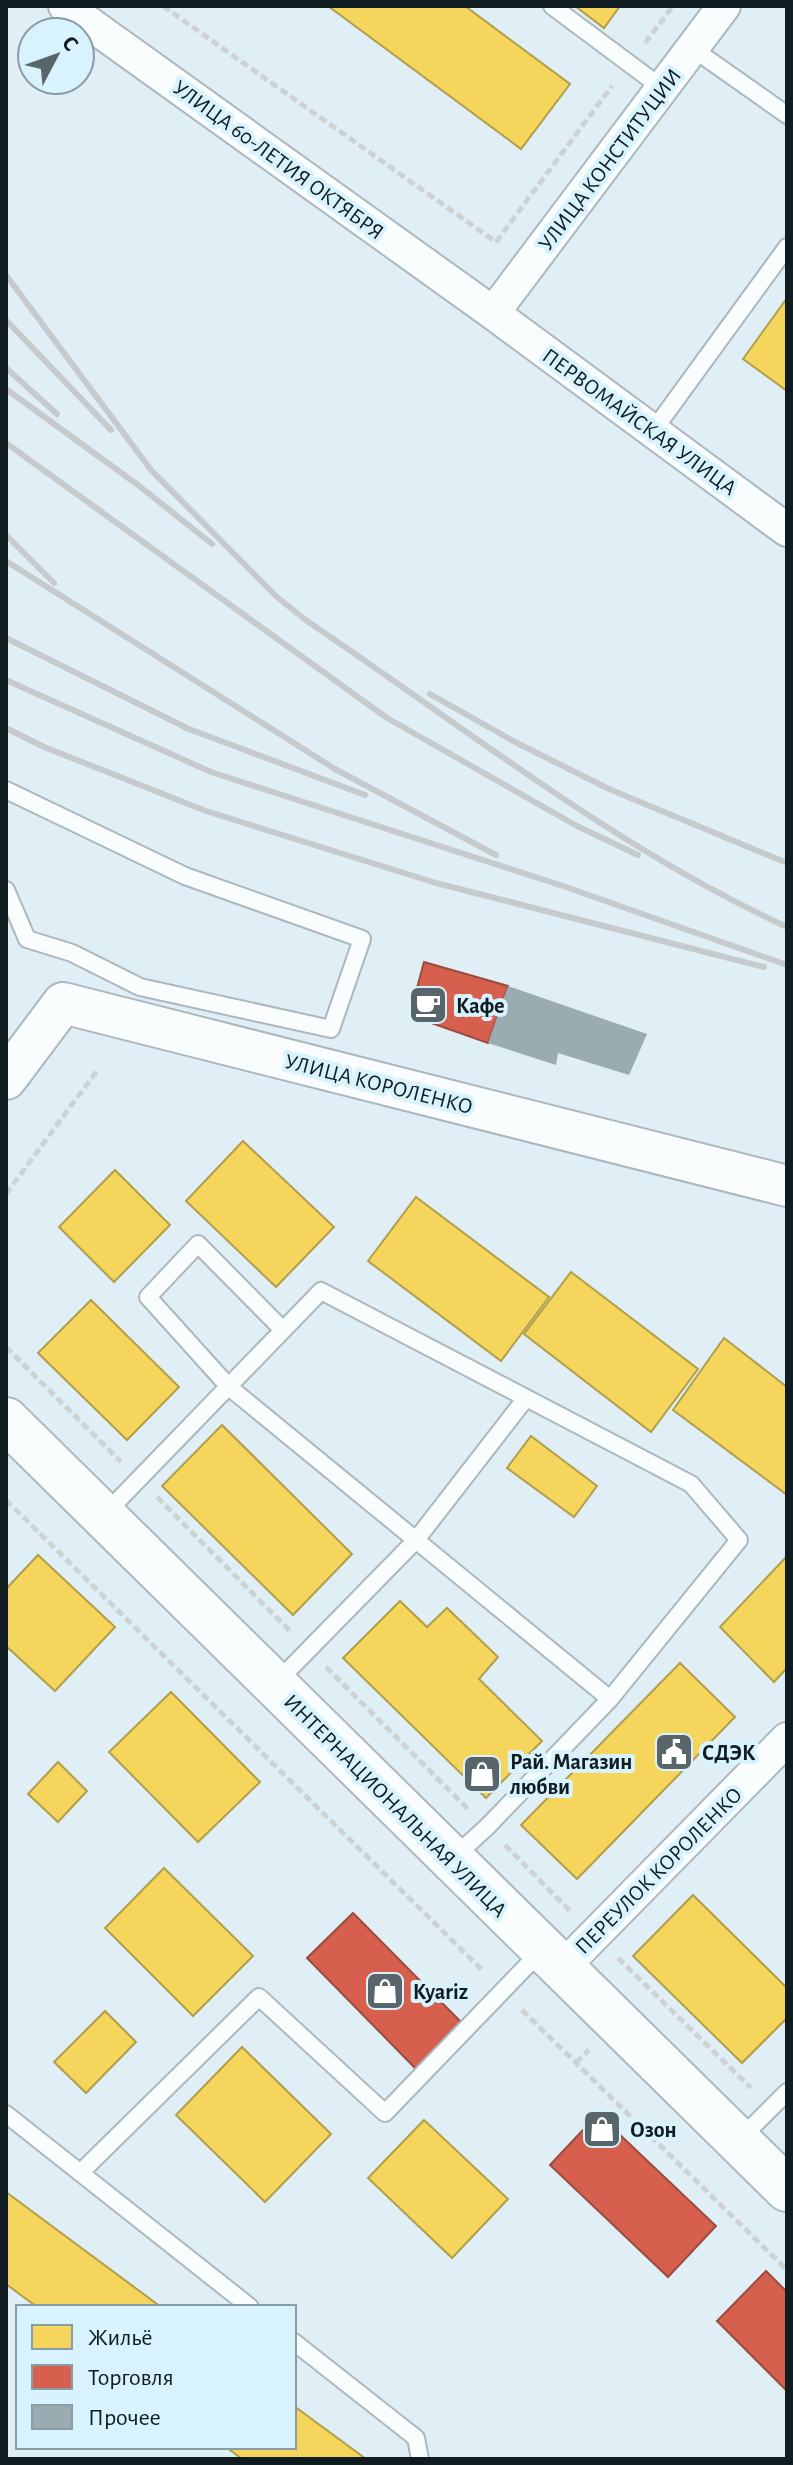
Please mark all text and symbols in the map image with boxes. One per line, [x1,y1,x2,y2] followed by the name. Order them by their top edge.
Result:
[16,16,96,96] north arrow
[58,32,83,55] text: С
[534,65,685,255] street label: УЛИЦА КОНСТИТУЦИИ
[169,76,388,244] street label: УЛИЦА 60-ЛЕТИЯ ОКТЯБРЯ
[538,344,741,499] street label: ПЕРВОМАЙСКАЯ УЛИЦА
[407,984,449,1026] cafe icon: Кафе
[456,995,505,1017] place label: Кафе
[283,1050,475,1118] street label: УЛИЦА КОРОЛЕНКО
[280,1690,511,1921] street label: ИНТЕРНАЦИОНАЛЬНАЯ УЛИЦА
[653,1731,695,1773] public building icon: СДЭК
[702,1742,756,1764] place label: СДЭК
[510,1751,632,1798] place label: Рай. Магазин любви
[461,1753,503,1795] shop icon: Рай. Магазин любви
[571,1783,746,1958] street label: ПЕРЕУЛОК КОРОЛЕНКО
[364,1970,406,2012] shop icon: Kyariz
[413,1981,468,2004] place label: Kyariz
[581,2108,623,2150] shop icon: Озон
[630,2119,677,2141] place label: Озон
[16,2305,296,2449] legend
[88,2326,153,2350] text: Жильё
[88,2366,174,2390] text: Торговля
[88,2406,161,2430] text: Прочее

